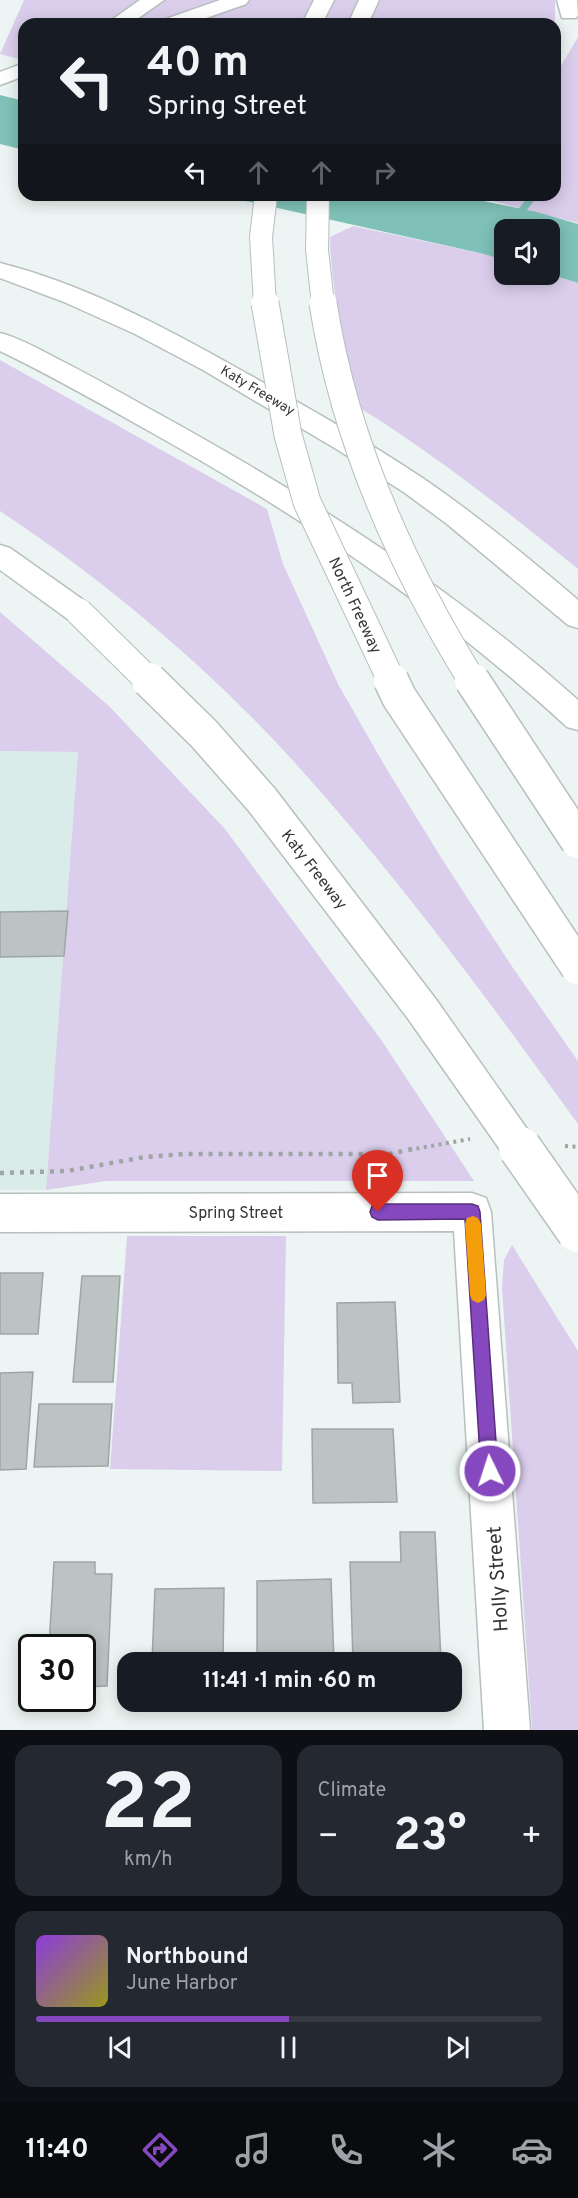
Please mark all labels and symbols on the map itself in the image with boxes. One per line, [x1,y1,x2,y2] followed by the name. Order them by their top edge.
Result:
[217,362,297,420] street label: Katy Freeway
[323,554,385,657] street label: North Freeway
[276,826,351,914] street label: Katy Freeway
[352,1150,403,1212] pin
[189,1204,283,1224] street label: Spring Street
[458,1439,522,1503] position arrow
[482,1525,516,1633] street label: Holly Street
[18,1634,96,1712] speed limit sign: 30

